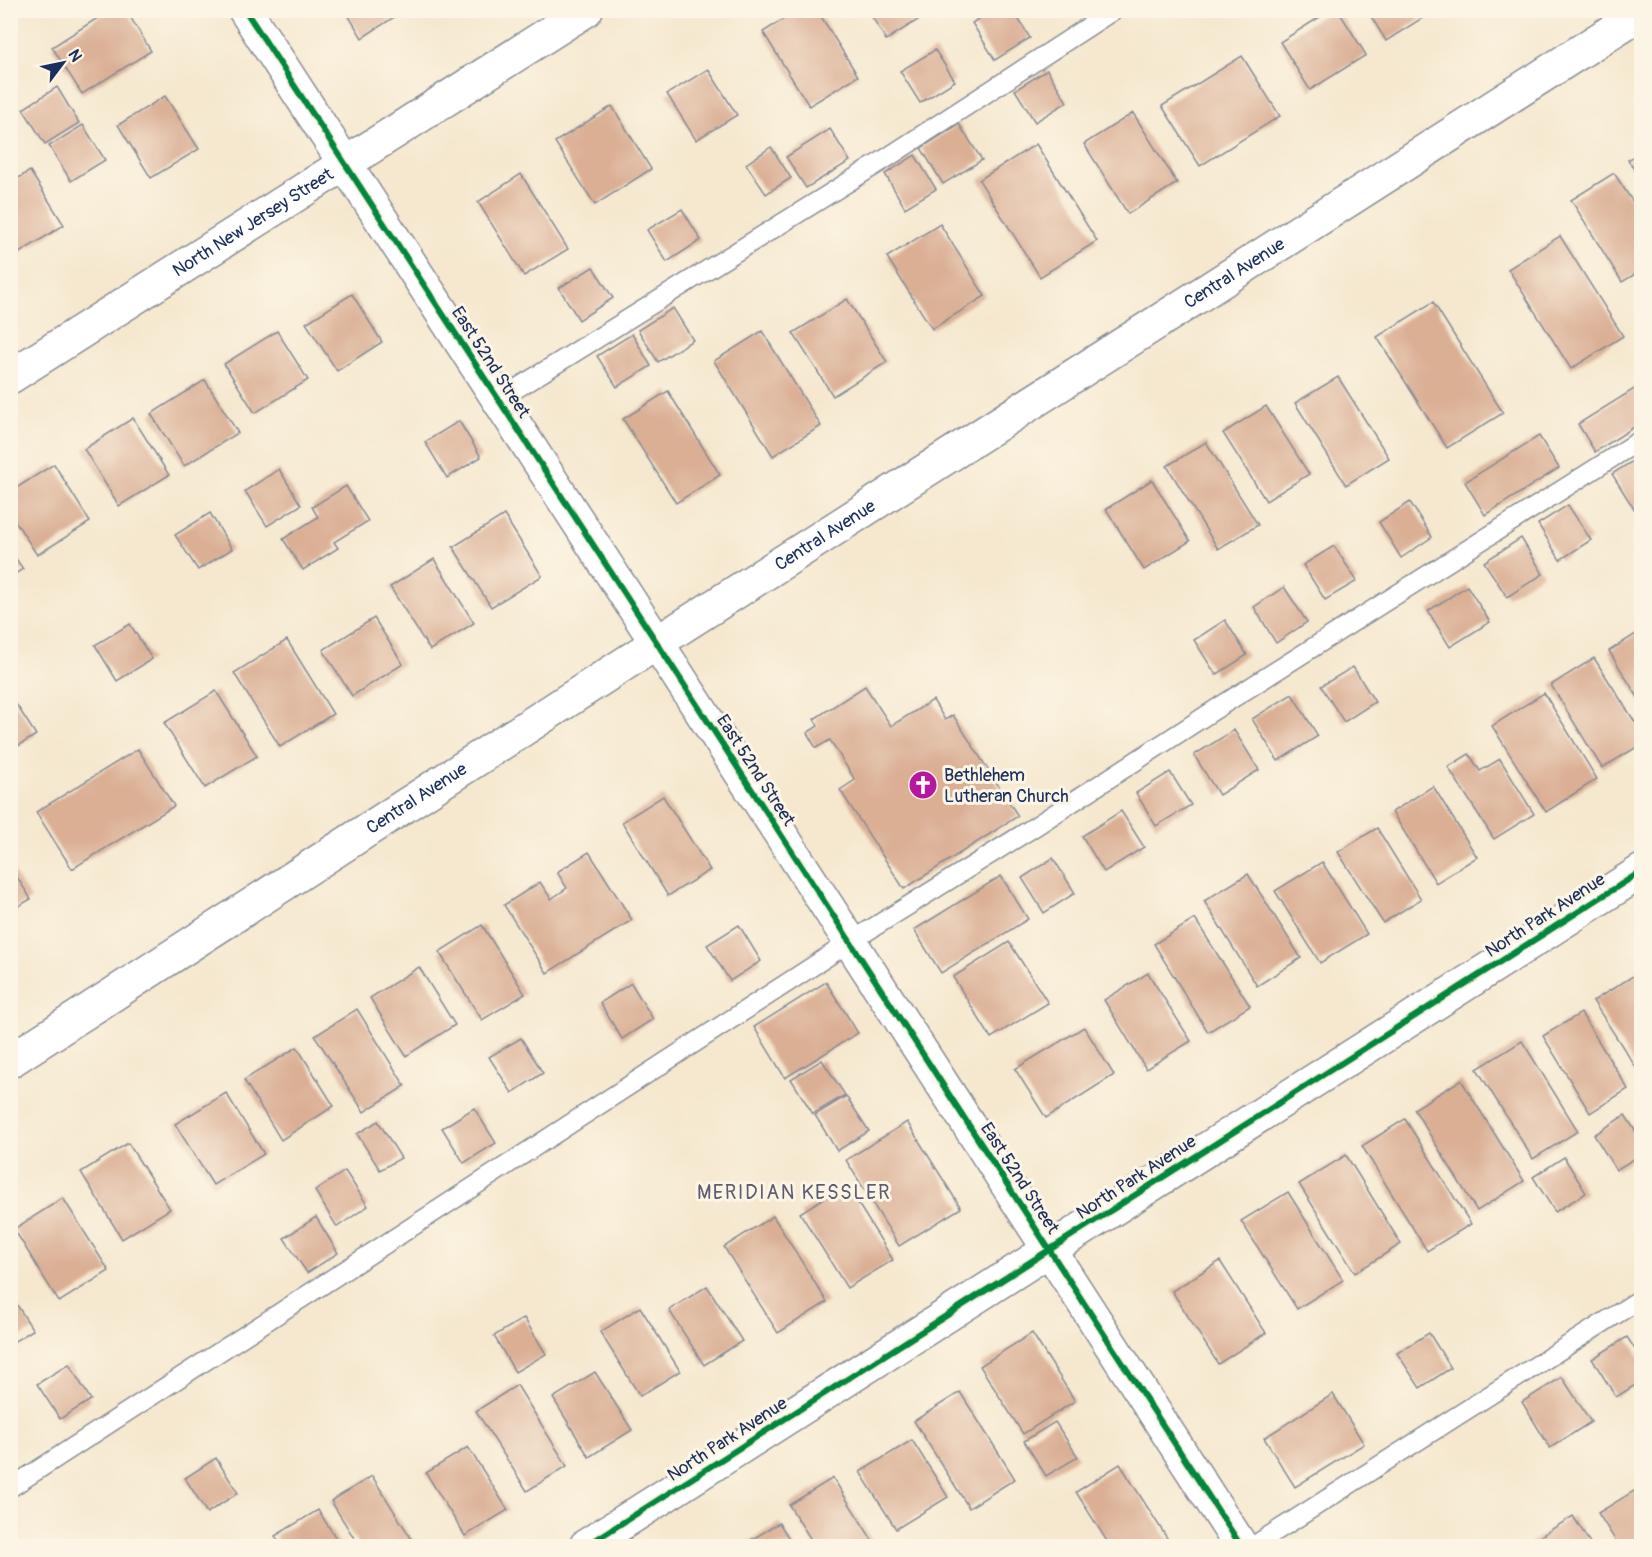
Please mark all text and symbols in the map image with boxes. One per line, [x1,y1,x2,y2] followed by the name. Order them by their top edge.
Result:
[33,33,93,93] north arrow
[64,46,86,66] text: N
[168,163,339,282] street label: North New Jersey Street
[1180,233,1289,314] street label: Central Avenue
[446,302,536,423] street label: East 52nd Street
[771,495,880,576] street label: Central Avenue
[711,710,801,831] street label: East 52nd Street
[362,758,471,840] street label: Central Avenue
[944,764,1069,808] place label: Bethlehem Lutheran Church
[907,769,939,801] church icon: Bethlehem Lutheran Church
[1481,868,1610,963] street label: North Park Avenue
[975,1118,1065,1239] street label: East 52nd Street
[1072,1130,1201,1225] street label: North Park Avenue
[697,1180,891,1205] district label: MERIDIAN KESSLER
[663,1392,792,1487] street label: North Park Avenue

